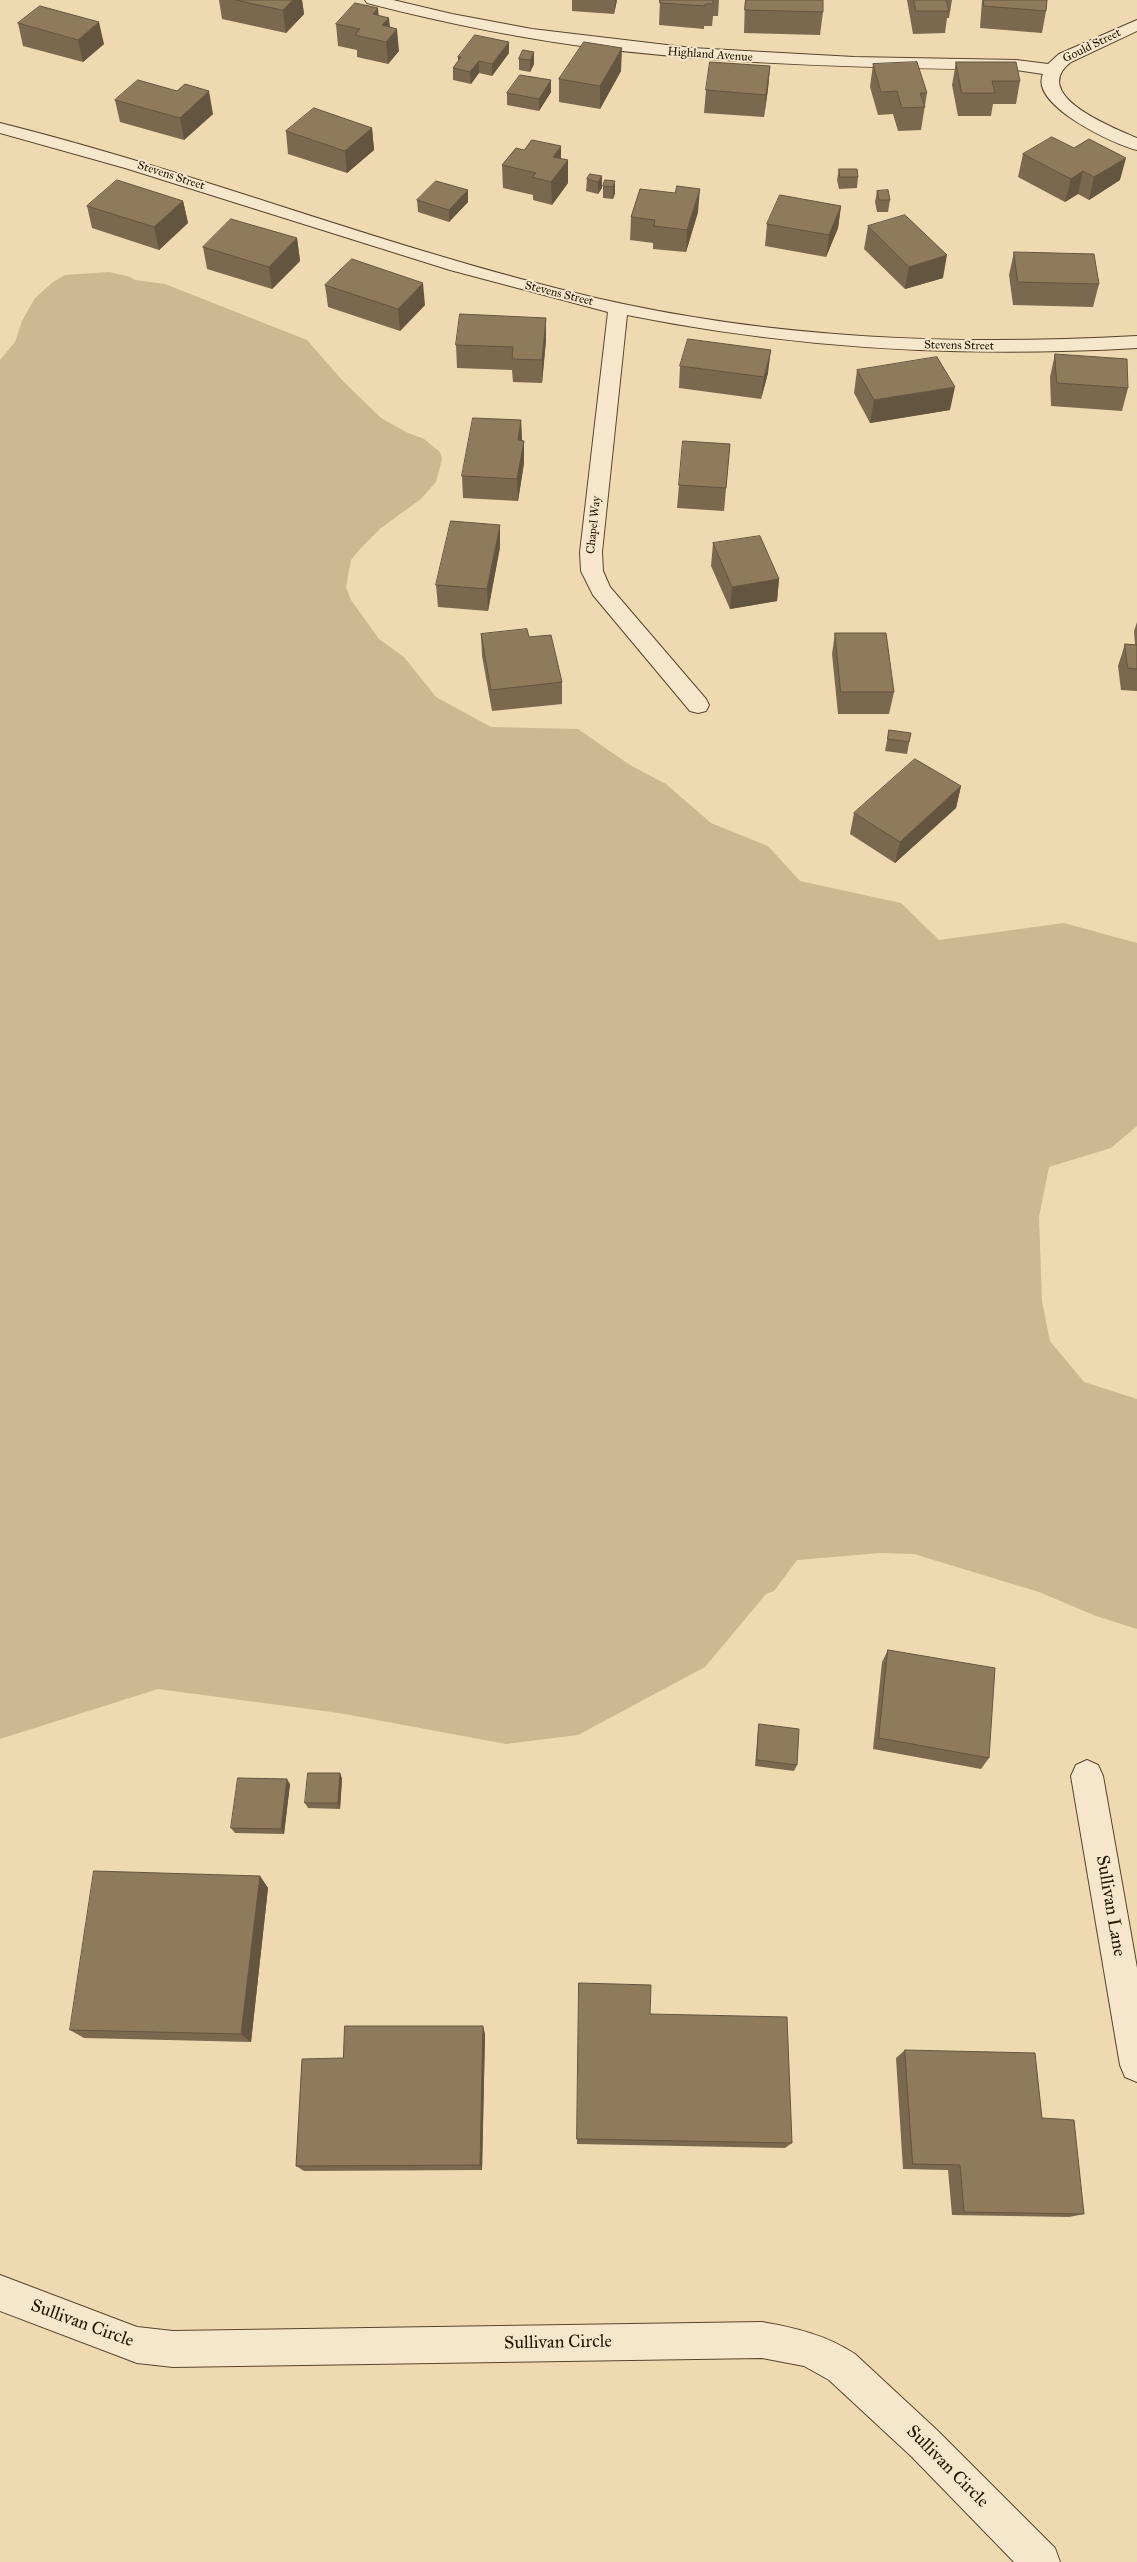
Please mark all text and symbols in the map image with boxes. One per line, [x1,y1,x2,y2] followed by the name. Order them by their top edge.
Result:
[1061,26,1123,66] street label: Gould Street
[667,45,753,65] street label: Highland Avenue
[136,158,206,194] street label: Stevens Street
[523,279,595,309] street label: Stevens Street
[924,338,994,354] street label: Stevens Street
[584,495,604,555] street label: Chapel Way
[1090,1854,1130,1958] street label: Sullivan Lane
[28,2295,136,2353] street label: Sullivan Circle
[504,2331,612,2355] street label: Sullivan Circle
[901,2421,993,2513] street label: Sullivan Circle

